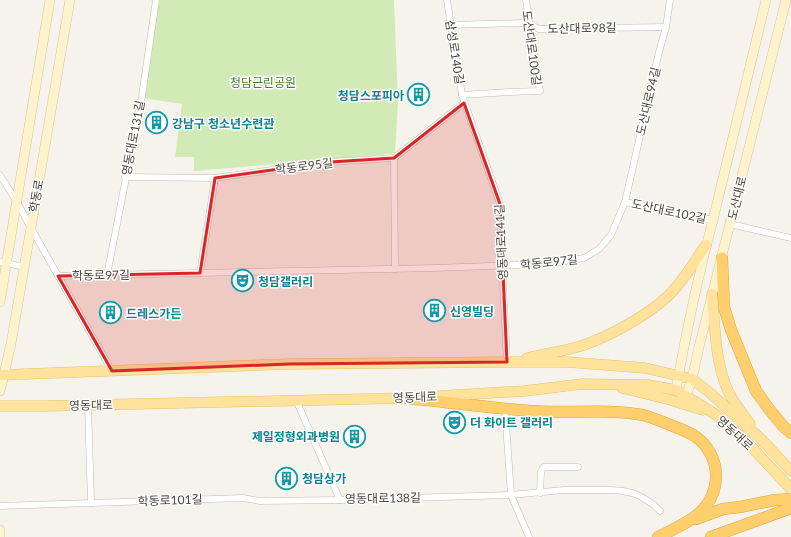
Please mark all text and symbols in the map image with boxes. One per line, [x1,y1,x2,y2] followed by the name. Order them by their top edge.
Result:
[519,9,545,87] street label: 도산대로100길
[443,19,467,85] street label: 삼성로140길
[547,20,617,36] street label: 도산대로98길
[633,66,663,136] street label: 도산대로94길
[230,75,296,90] park label: 청담근린공원
[406,82,432,108] building icon: 청담스포피아
[338,88,404,103] place label: 청담스포피아
[118,99,148,177] street label: 영동대로131길
[144,110,170,136] building icon: 강남구 청소년수련관
[172,116,274,131] place label: 강남구 청소년수련관
[274,155,334,177] street label: 학동로95길
[724,175,750,221] street label: 도산대로
[26,178,46,214] street label: 학동로
[630,196,708,226] street label: 도산대로102길
[492,204,510,280] street label: 영동대로141길
[519,252,579,272] street label: 학동로97길
[72,267,130,283] street label: 학동로97길
[229,268,255,294] theatre icon: 청담갤러리
[258,274,313,289] place label: 청담갤러리
[422,298,448,324] building icon: 신영빌딩
[97,300,123,326] building icon: 드레스가든
[450,304,494,319] place label: 신영빌딩
[126,306,181,321] place label: 드레스가든
[393,389,437,405] street label: 영동대로
[69,397,113,413] street label: 영동대로
[441,409,467,435] theatre icon: 더 화이트 갤러리
[714,412,756,454] street label: 영동대로
[470,415,553,430] place label: 더 화이트 갤러리
[342,423,368,449] building icon: 제일정형외과병원
[252,429,340,444] place label: 제일정형외과병원
[273,465,299,491] building icon: 청담상가
[302,471,346,486] place label: 청담상가
[345,490,421,506] street label: 영동대로138길
[137,491,203,509] street label: 학동로101길

